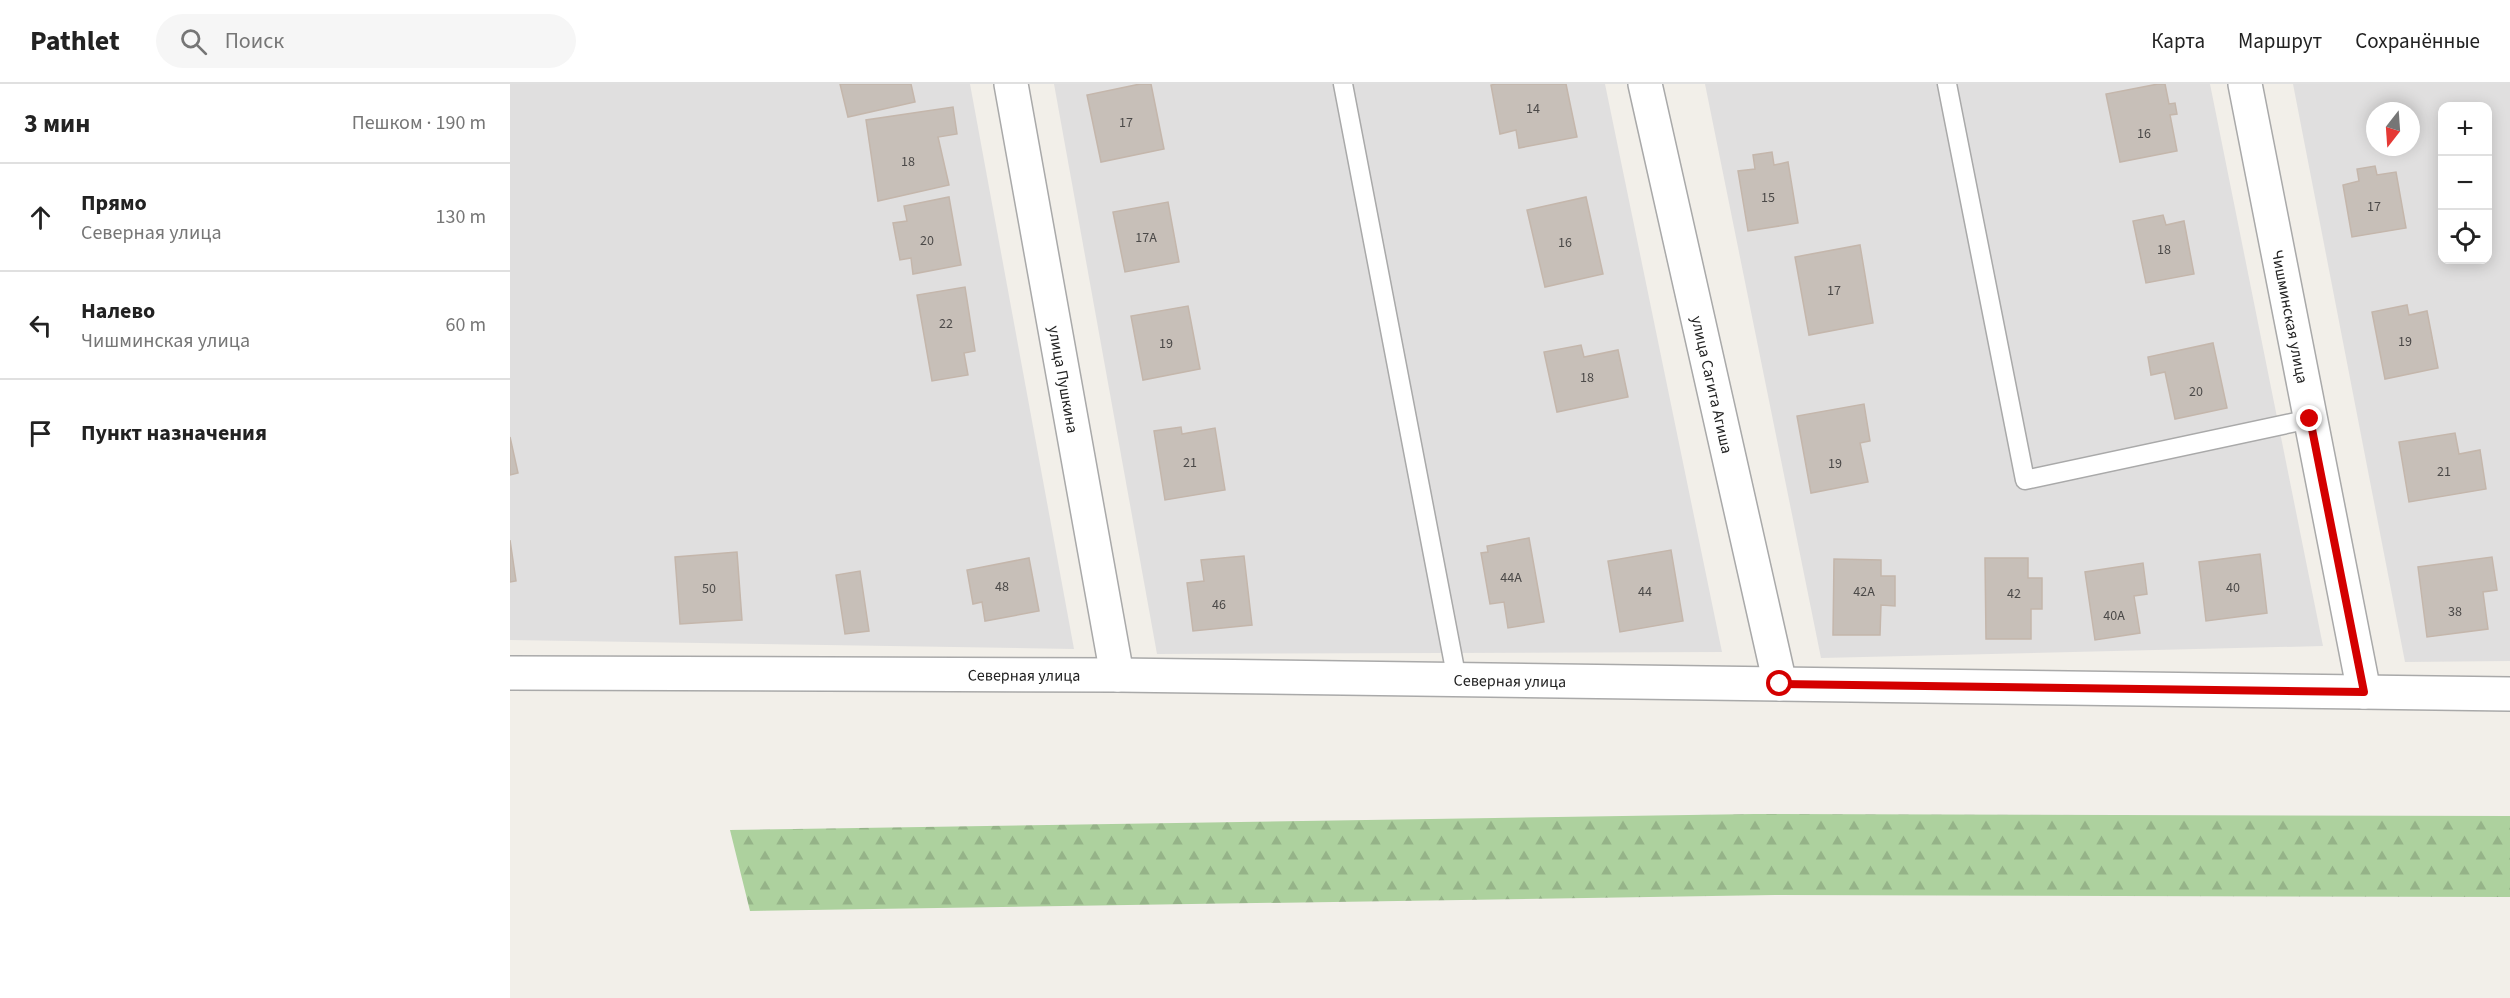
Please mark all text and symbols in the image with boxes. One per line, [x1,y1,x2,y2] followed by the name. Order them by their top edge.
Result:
[156,14,576,68] search box
[30,21,120,61] text: Pathlet
[177,25,210,58] icon: search
[225,25,284,57] text: Поиск
[2151,26,2205,56] text: Карта
[2238,26,2322,56] text: Маршрут
[2355,26,2480,56] text: Сохранённые
[1526,99,1540,119] house number: 14
[2366,102,2420,156] north arrow
[2438,102,2492,264] map controls
[2438,102,2492,156] button: +
[24,105,90,142] text: 3 мин
[352,109,486,137] text: Пешком · 190 m
[1119,113,1133,133] house number: 17
[2137,124,2151,144] house number: 16
[901,152,915,172] house number: 18
[2438,156,2492,210] button: −
[81,187,147,219] text: Прямо
[1761,188,1775,208] house number: 15
[2367,197,2381,217] house number: 17
[24,201,57,234] icon: ahead
[436,203,486,231] text: 130 m
[2438,210,2492,264] button: locate
[81,219,222,247] text: Северная улица
[1135,228,1157,248] house number: 17А
[920,231,934,251] house number: 20
[1558,233,1572,253] house number: 16
[2157,240,2171,260] house number: 18
[2266,248,2313,385] street label: Чишминская улица
[1827,281,1841,301] house number: 17
[81,295,155,327] text: Налево
[24,309,57,342] icon: left
[446,311,486,339] text: 60 m
[939,314,953,334] house number: 22
[1685,314,1738,456] street label: улица Сагита Агиша
[1043,324,1083,435] street label: улица Пушкина
[81,327,250,355] text: Чишминская улица
[2398,332,2412,352] house number: 19
[1159,334,1173,354] house number: 19
[1580,368,1594,388] house number: 18
[2189,382,2203,402] house number: 20
[2296,405,2322,431] route end
[24,417,57,450] icon: arrive
[81,417,267,449] text: Пункт назначения
[1183,453,1197,473] house number: 21
[1828,454,1842,474] house number: 19
[2437,462,2451,482] house number: 21
[1500,568,1522,588] house number: 44А
[995,577,1009,597] house number: 48
[2226,578,2240,598] house number: 40
[702,579,716,599] house number: 50
[1638,582,1652,602] house number: 44
[1853,582,1875,602] house number: 42А
[2007,584,2021,604] house number: 42
[1212,595,1226,615] house number: 46
[2448,602,2462,622] house number: 38
[2103,606,2125,626] house number: 40А
[968,665,1080,687] street label: Северная улица
[1454,670,1566,693] street label: Северная улица
[1766,670,1792,696] route start

